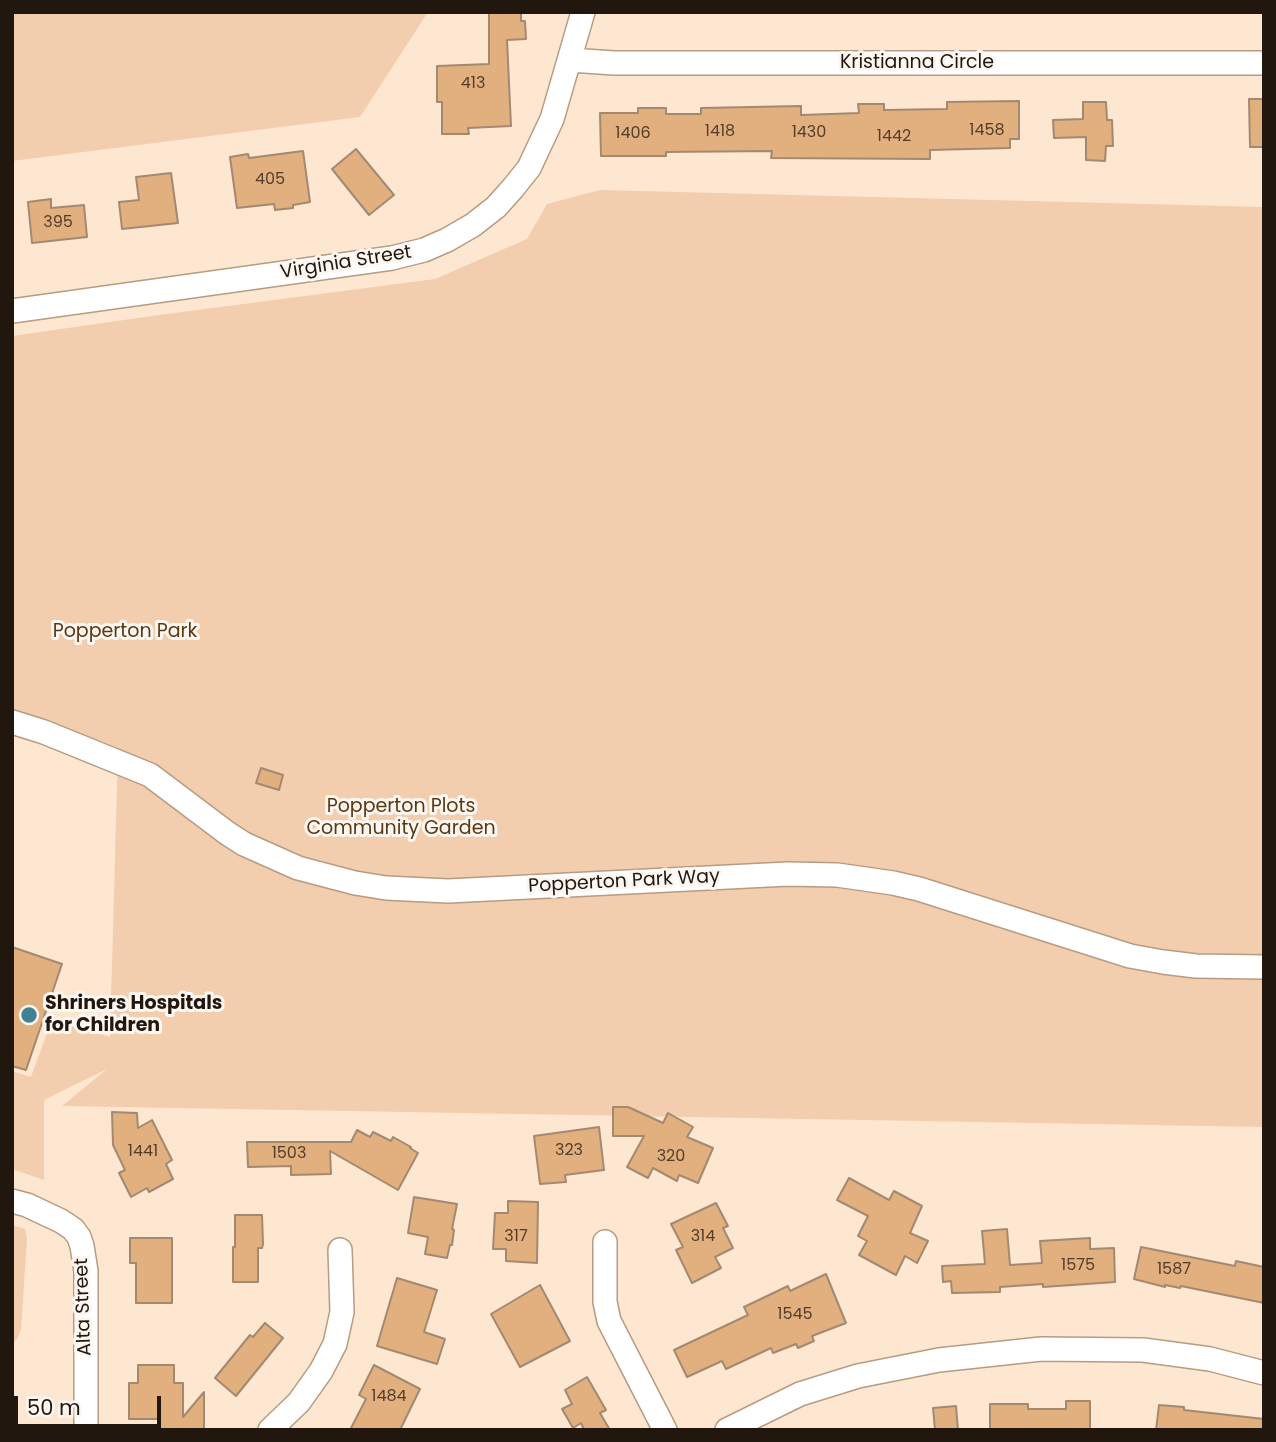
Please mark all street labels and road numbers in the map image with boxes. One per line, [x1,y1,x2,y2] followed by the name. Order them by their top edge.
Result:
[840,52,994,74] street label: Kristianna Circle
[279,241,413,285] street label: Virginia Street
[528,866,720,898] street label: Popperton Park Way
[71,1258,97,1356] street label: Alta Street

